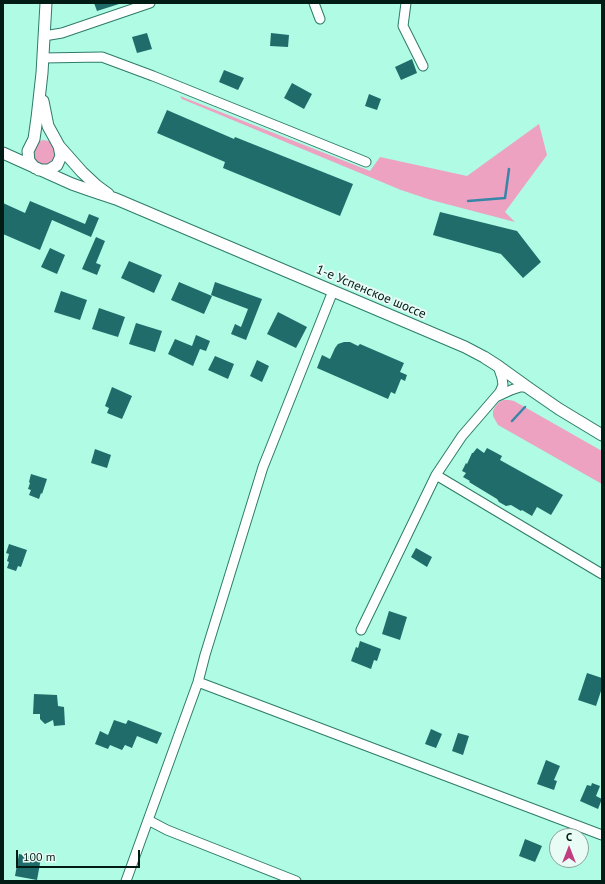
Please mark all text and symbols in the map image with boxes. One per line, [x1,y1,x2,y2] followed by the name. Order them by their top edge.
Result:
[314,262,428,322] street label: 1-е Успенское шоссе
[549,828,589,868] north arrow
[566,830,572,844] text: С
[18,842,142,868] scale bar
[23,849,56,864] text: 100 m

